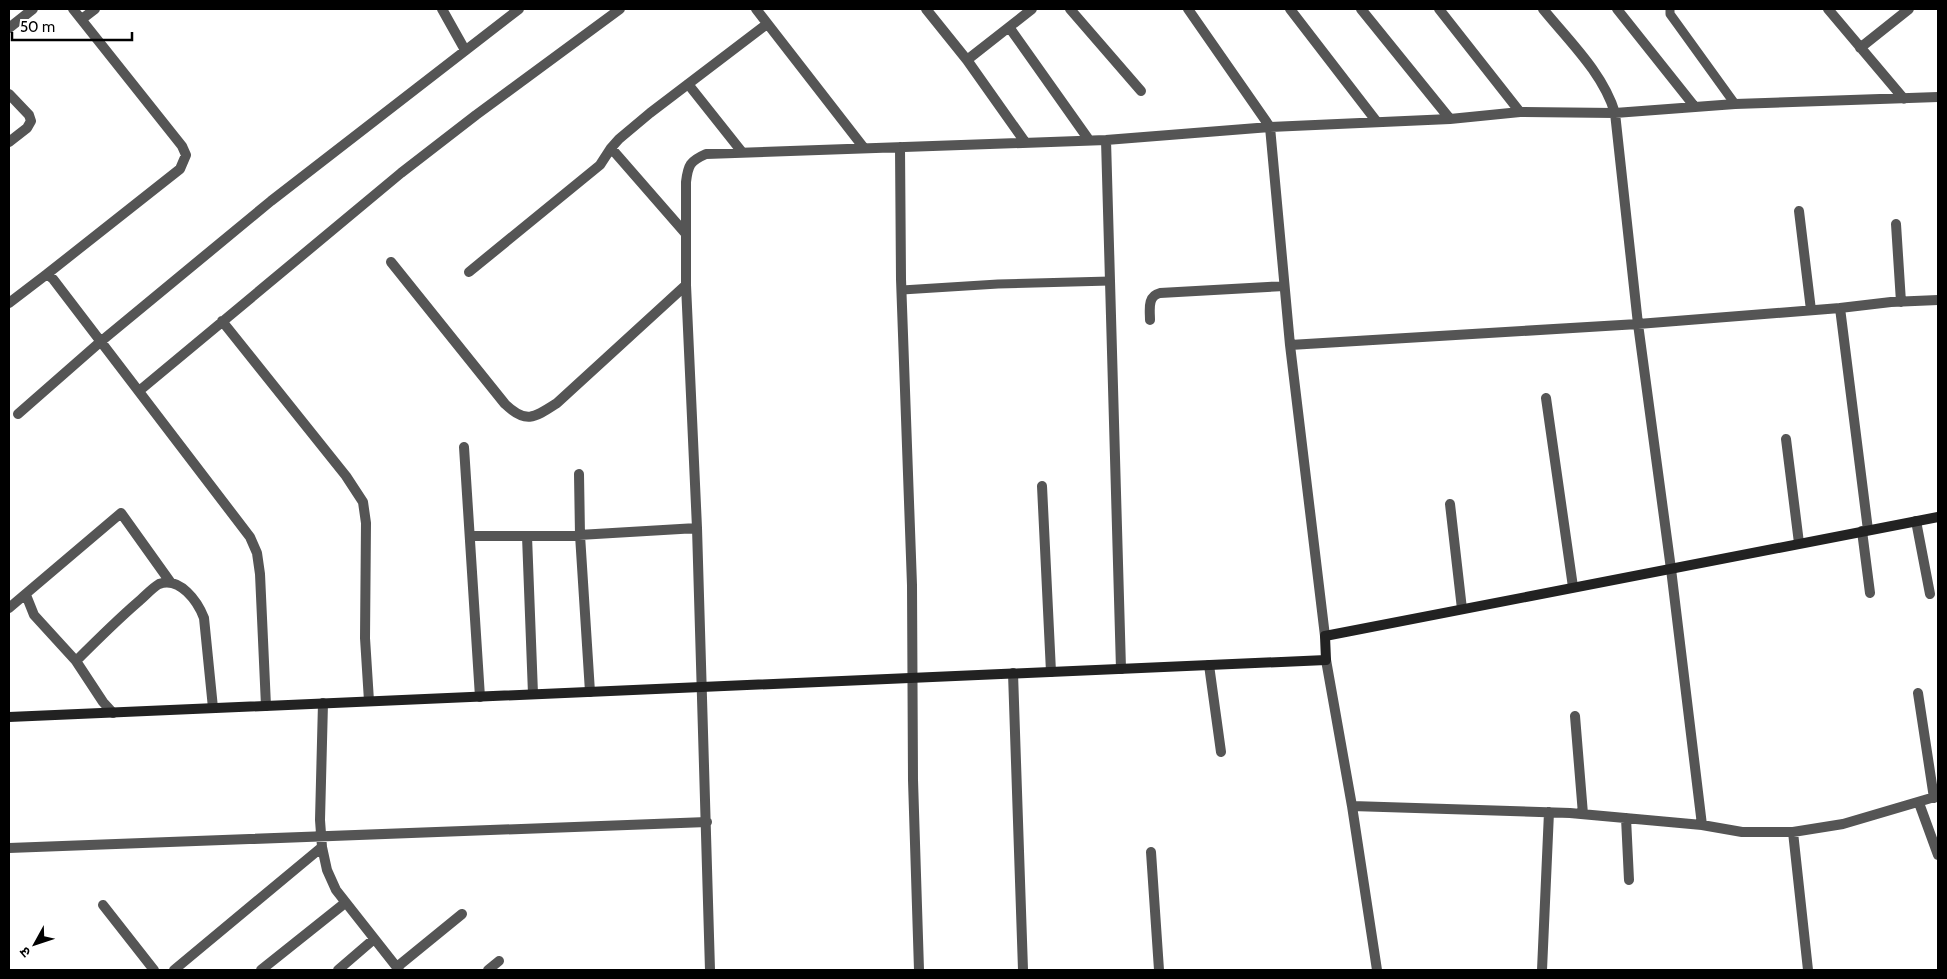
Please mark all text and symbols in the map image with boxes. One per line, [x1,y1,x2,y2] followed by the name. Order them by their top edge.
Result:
[12,10,132,42] scale bar
[20,18,55,36] text: 50 m
[10,919,60,969] north arrow
[15,943,35,961] text: उ

